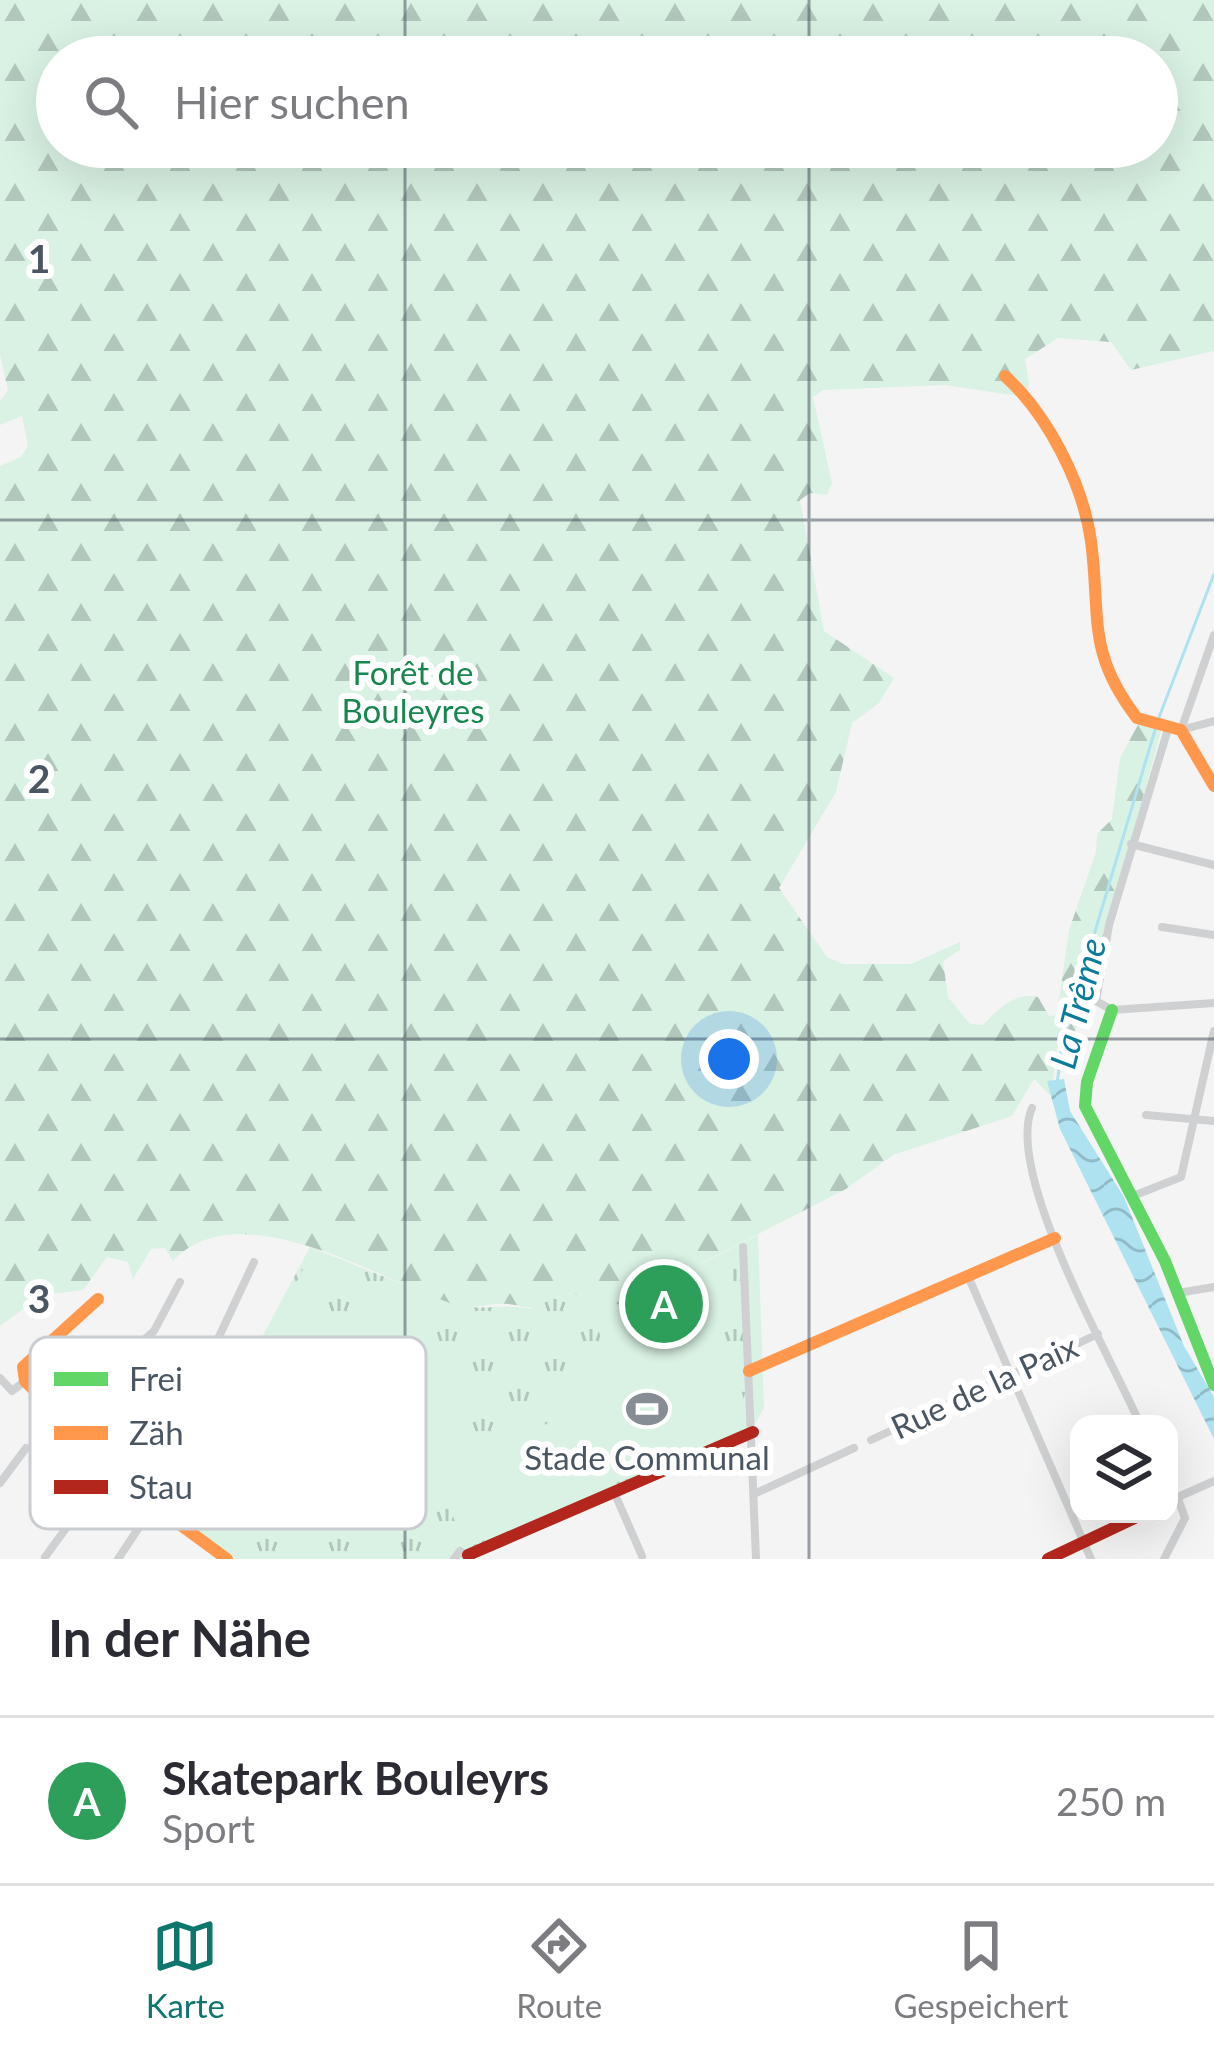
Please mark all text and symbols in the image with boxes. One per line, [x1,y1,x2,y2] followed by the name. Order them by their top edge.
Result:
[36,36,1178,168] search box
[78,69,144,135] icon: search
[174,75,410,129] text: Hier suchen
[28,235,50,281] text: 1
[341,652,485,730] park label: Forêt de Bouleyres
[28,755,50,801] text: 2
[1040,933,1114,1073] water label: La Trême
[699,1029,759,1089] your location
[625,1259,703,1349] pin: A
[28,1275,50,1321] text: 3
[884,1325,1084,1447] street label: Rue de la Paix
[30,1337,426,1529] legend
[129,1358,183,1398] text: Frei
[624,1386,670,1432] sports icon: Stade Communal
[129,1412,184,1452] text: Zäh
[1070,1415,1178,1523] map controls
[1070,1415,1178,1523] button: layers
[524,1437,770,1477] place label: Stade Communal
[129,1466,193,1506] text: Stau
[48,1607,311,1668] text: In der Nähe
[162,1751,549,1805] text: Skatepark Bouleyrs
[73,1778,101,1824] text: A
[1056,1778,1166,1824] text: 250 m
[162,1805,255,1851] text: Sport
[146,1913,225,2025] tab: Karte
[516,1913,602,2025] tab: Route
[893,1913,1068,2025] tab: Gespeichert

